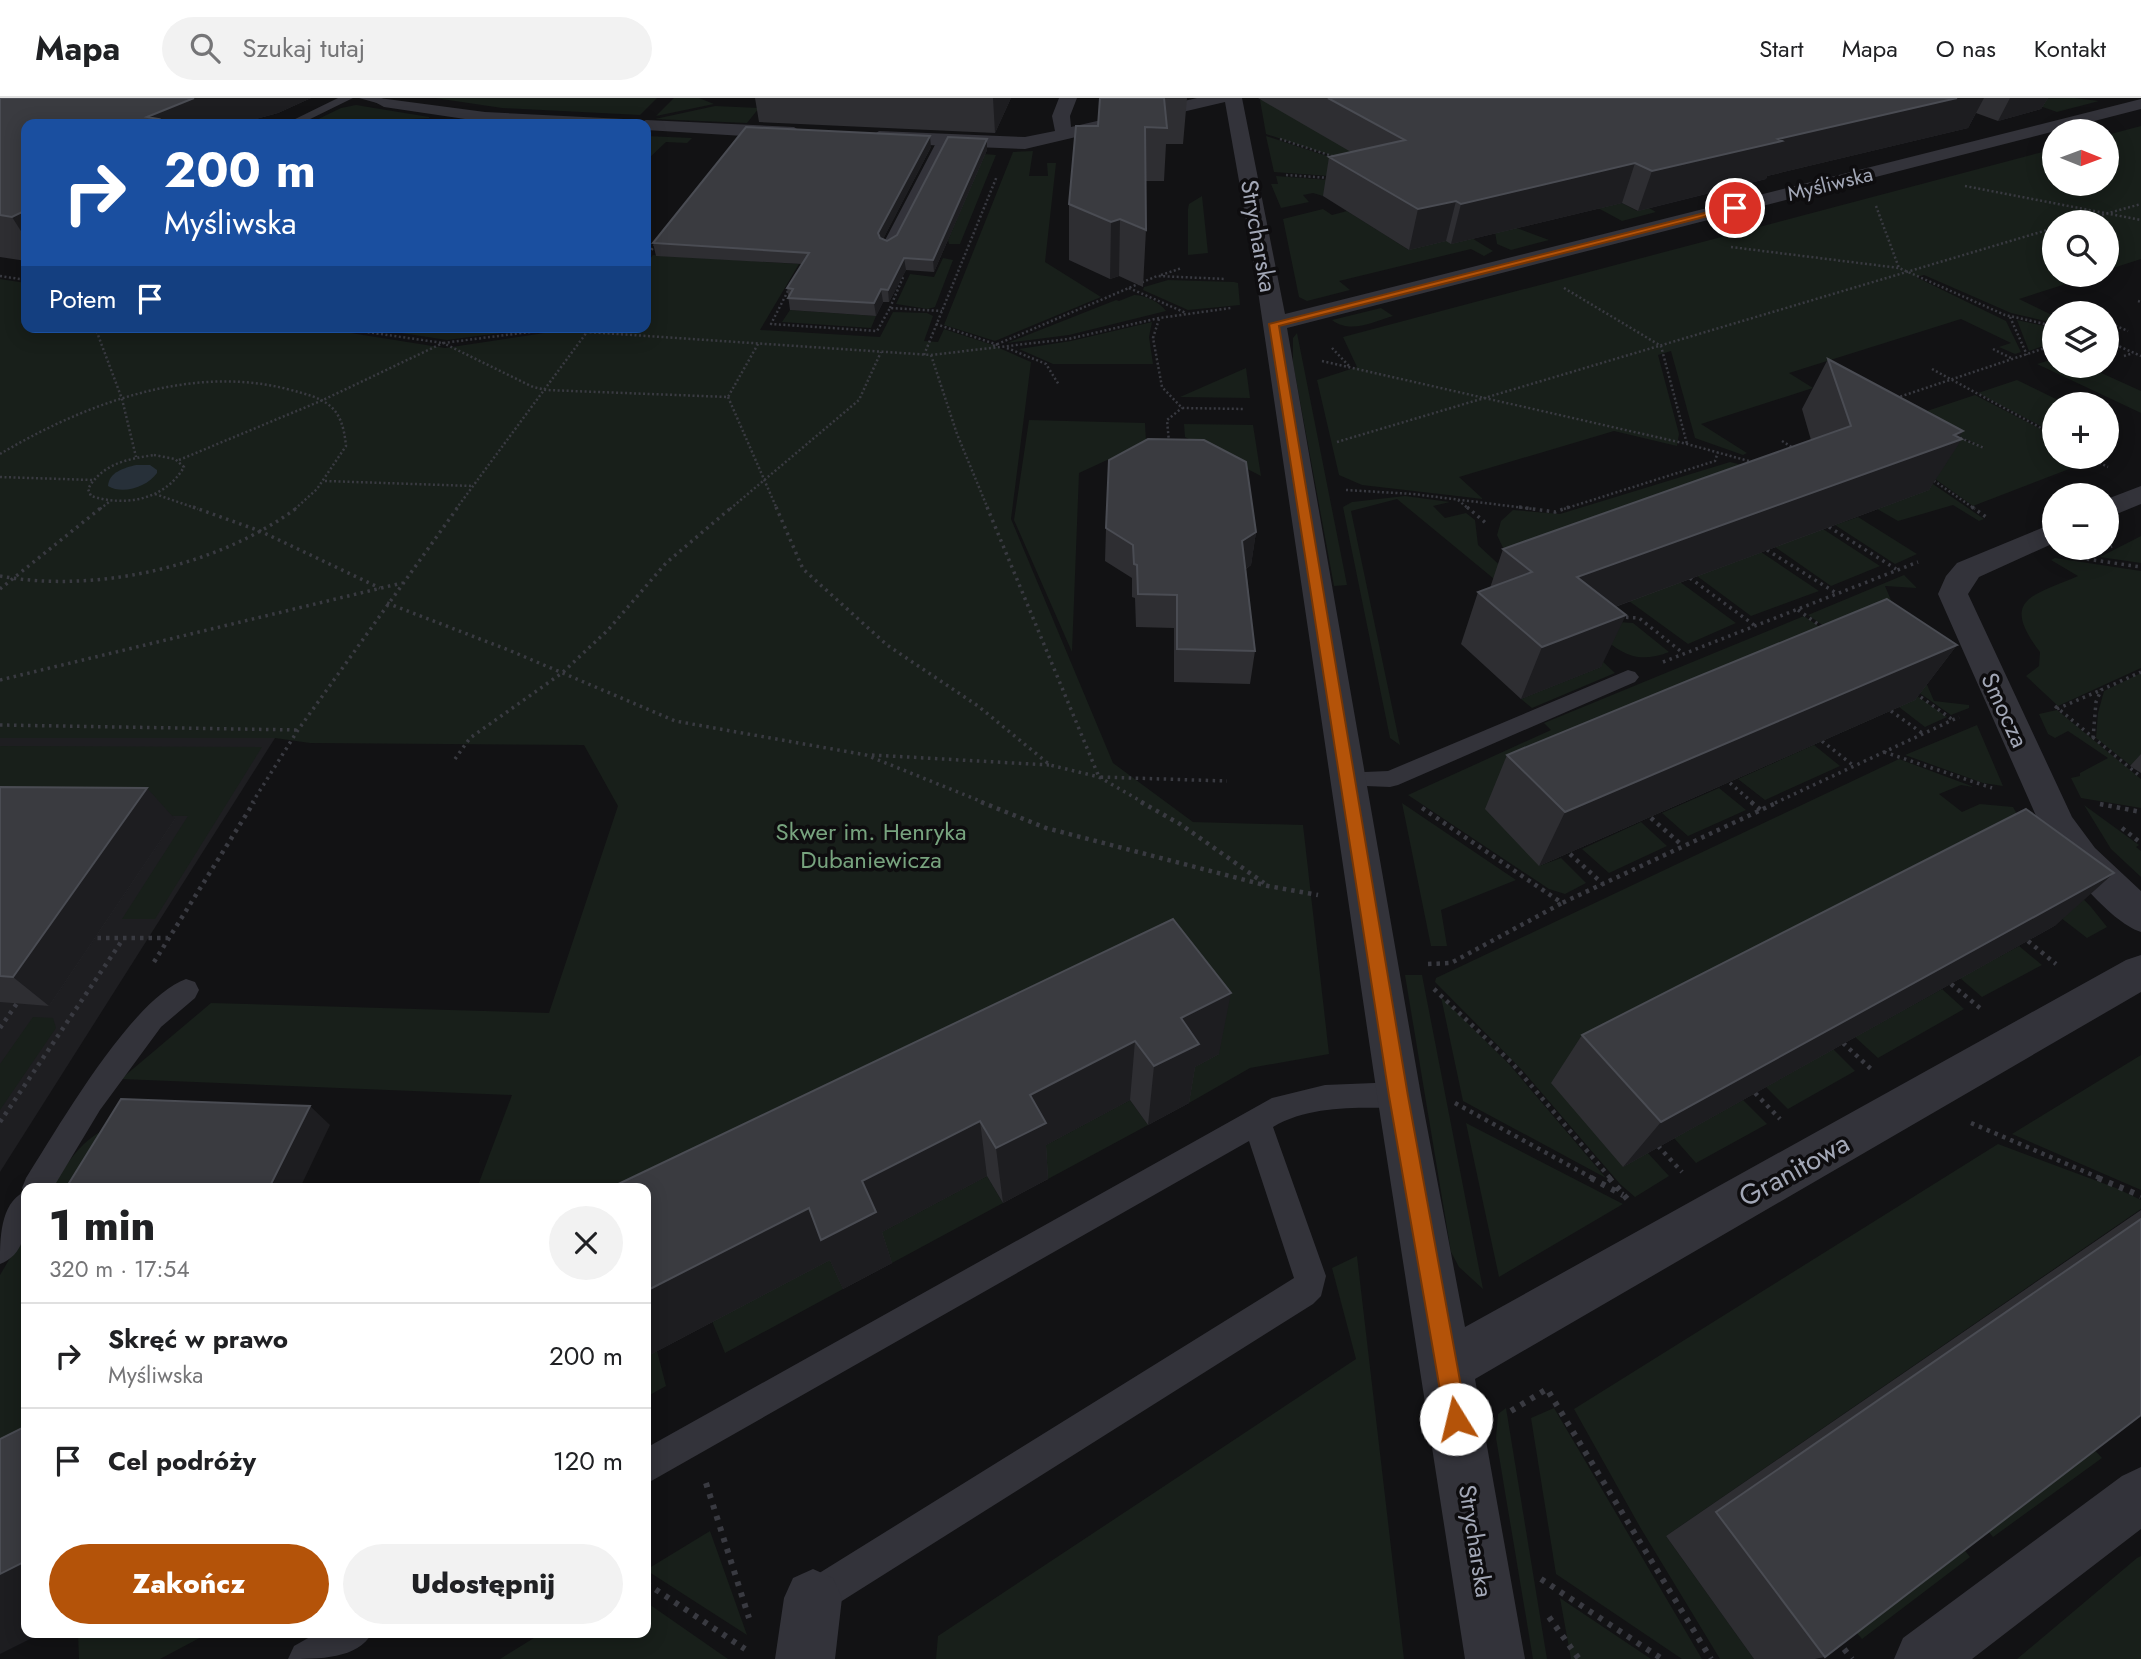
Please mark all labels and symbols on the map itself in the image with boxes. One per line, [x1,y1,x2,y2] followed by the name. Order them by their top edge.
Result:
[2042,119,2119,196] north arrow
[1784,159,1876,209] street label: Myśliwska
[1232,177,1286,295] street label: Strycharska
[1705,178,1765,238] pin
[1972,667,2038,753] street label: Smocza
[776,814,966,877] park label: Skwer im. Henryka Dubaniewicza
[1731,1123,1857,1217] street label: Granitowa
[1419,1382,1493,1456] position arrow
[1450,1482,1502,1600] street label: Strycharska

